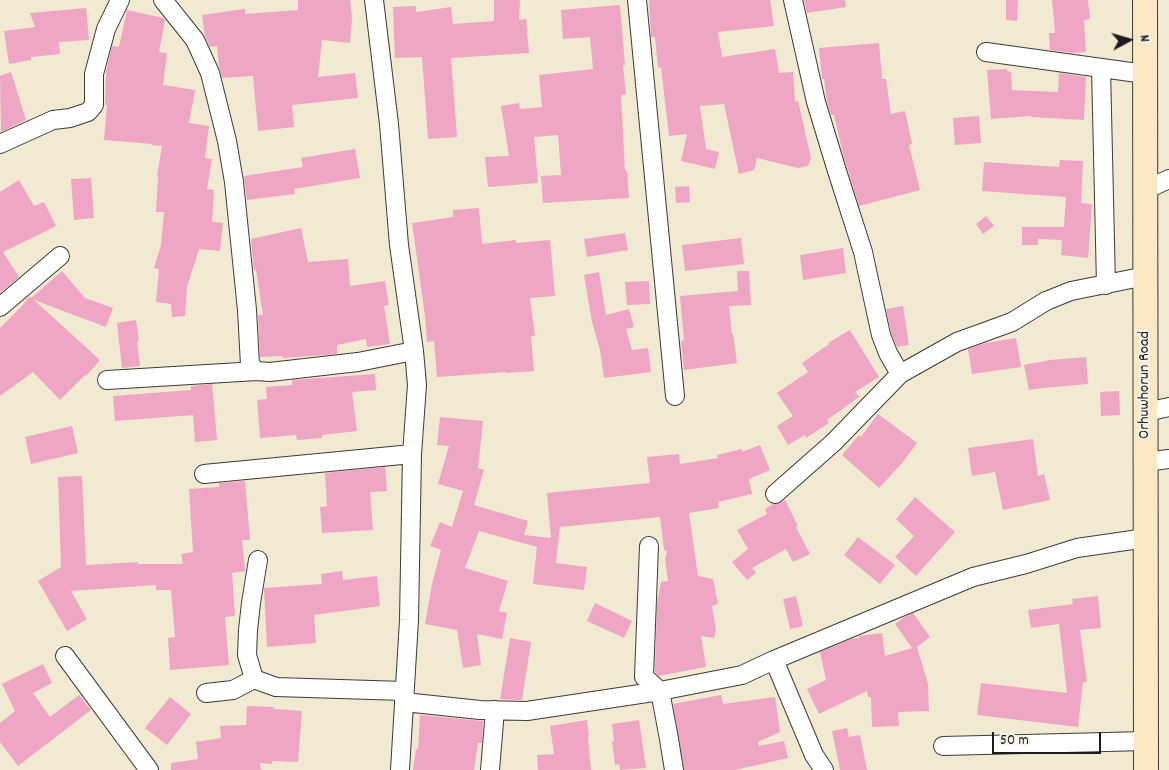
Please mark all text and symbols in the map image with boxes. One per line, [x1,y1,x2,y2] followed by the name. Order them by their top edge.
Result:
[1104,15,1154,65] north arrow
[1134,34,1154,43] text: N
[1136,331,1156,439] street label: Orhuwhorun Road
[994,722,1103,754] scale bar
[1000,730,1029,752] text: 50 m

